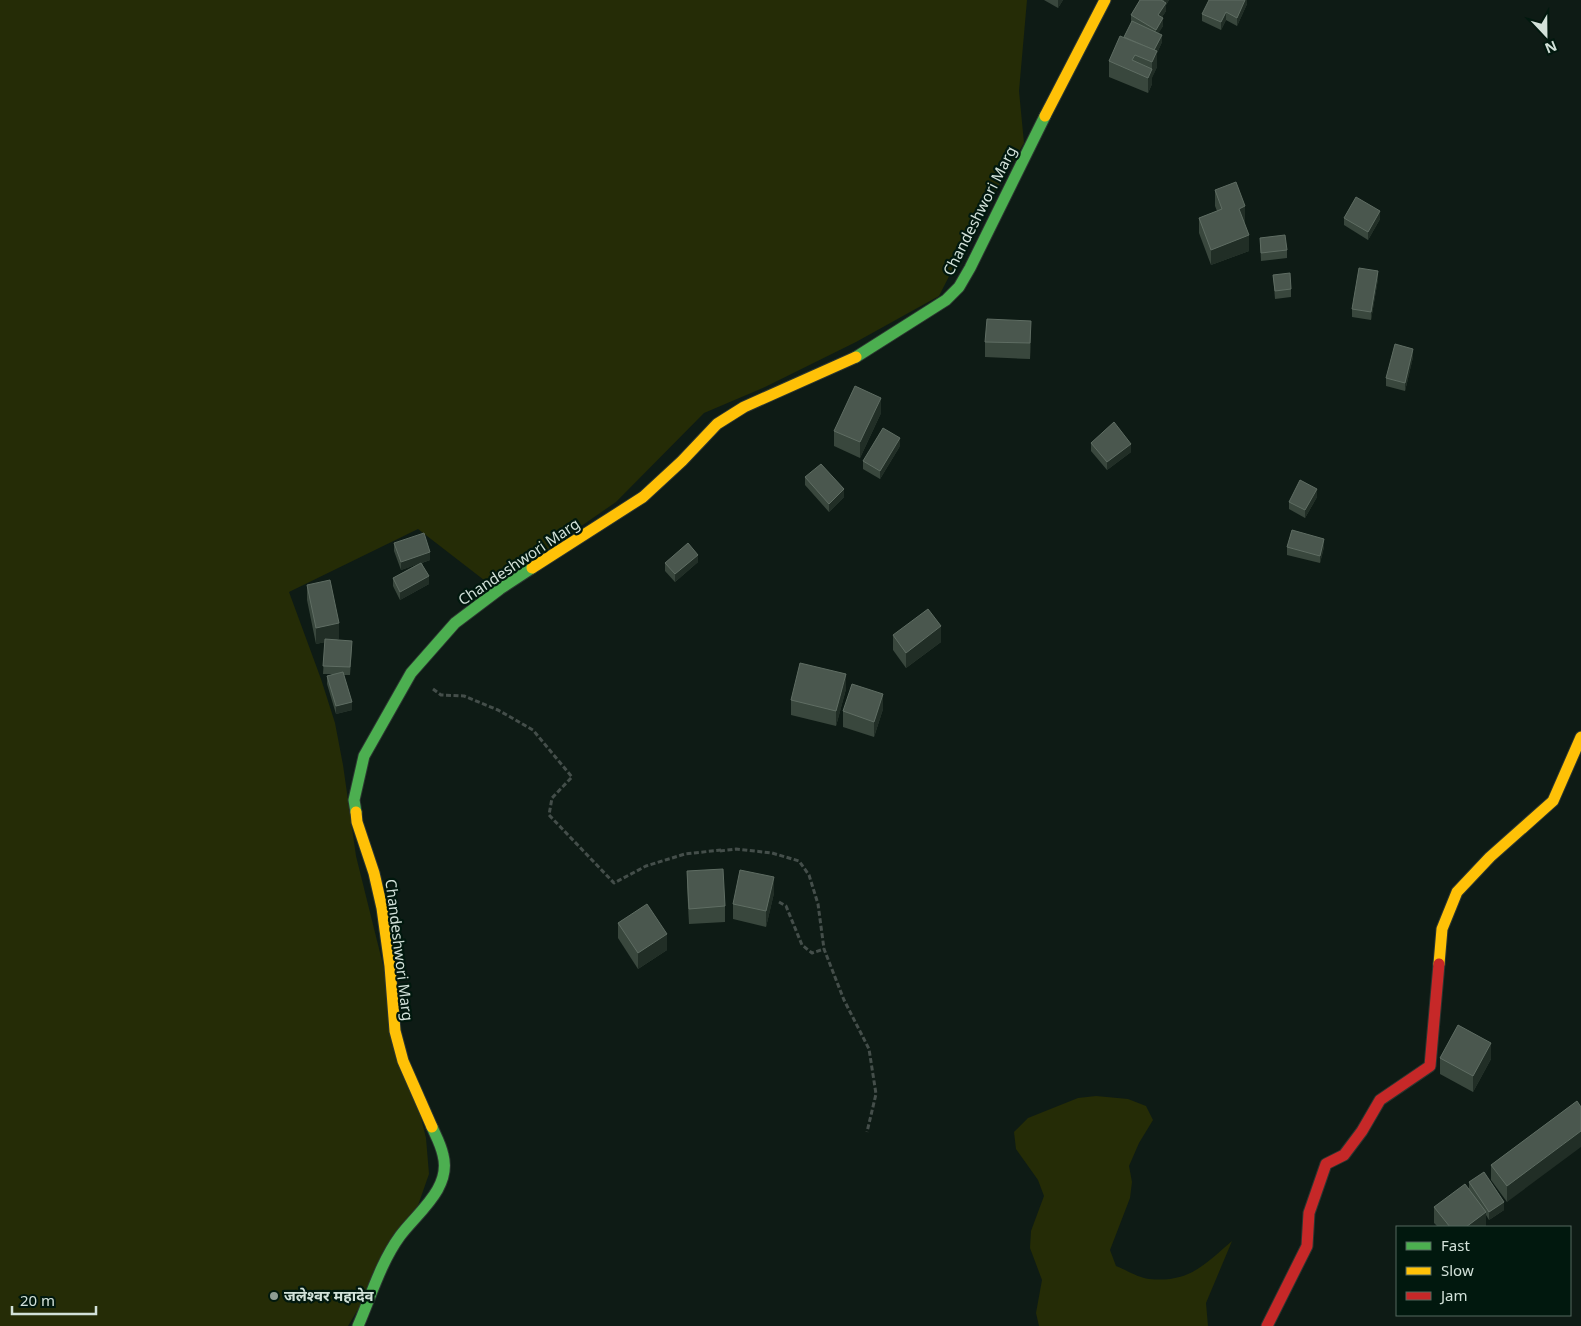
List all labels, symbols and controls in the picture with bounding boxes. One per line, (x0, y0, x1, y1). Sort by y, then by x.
north arrow (1521, 10, 1571, 60)
text: N (1542, 37, 1560, 58)
street label: Chandeshwori Marg (938, 142, 1020, 279)
street label: Chandeshwori Marg (454, 513, 583, 609)
street label: Chandeshwori Marg (381, 878, 419, 1022)
legend (1396, 1226, 1571, 1316)
text: Fast (1441, 1235, 1470, 1255)
text: Slow (1441, 1260, 1474, 1280)
scale bar (12, 1284, 96, 1316)
place label: जलेश्वर महादेव (284, 1285, 375, 1305)
text: Jam (1439, 1285, 1468, 1305)
text: 20 m (20, 1290, 55, 1310)
marker: जलेश्वर महादेव (268, 1290, 280, 1302)

